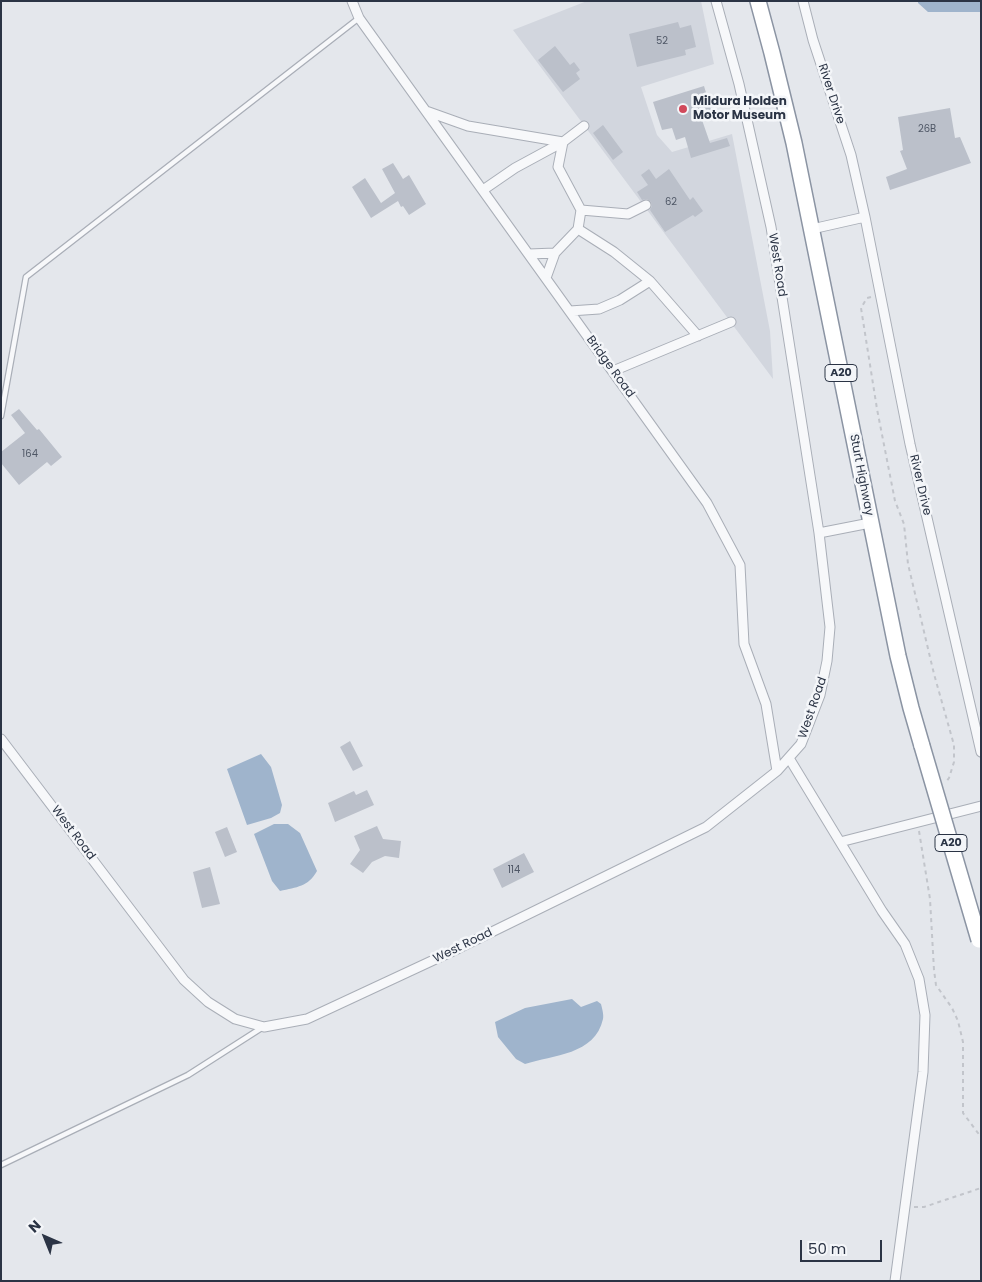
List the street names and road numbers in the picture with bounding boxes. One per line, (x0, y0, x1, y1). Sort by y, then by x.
street label: River Drive (815, 62, 847, 126)
street label: West Road (765, 232, 789, 298)
street label: Bridge Road (583, 333, 637, 401)
road number: A20 (825, 364, 857, 382)
street label: Sturt Highway (846, 433, 876, 517)
street label: River Drive (906, 453, 934, 517)
street label: West Road (796, 675, 830, 741)
street label: West Road (48, 803, 98, 863)
road number: A20 (935, 834, 967, 851)
street label: West Road (431, 925, 495, 967)

